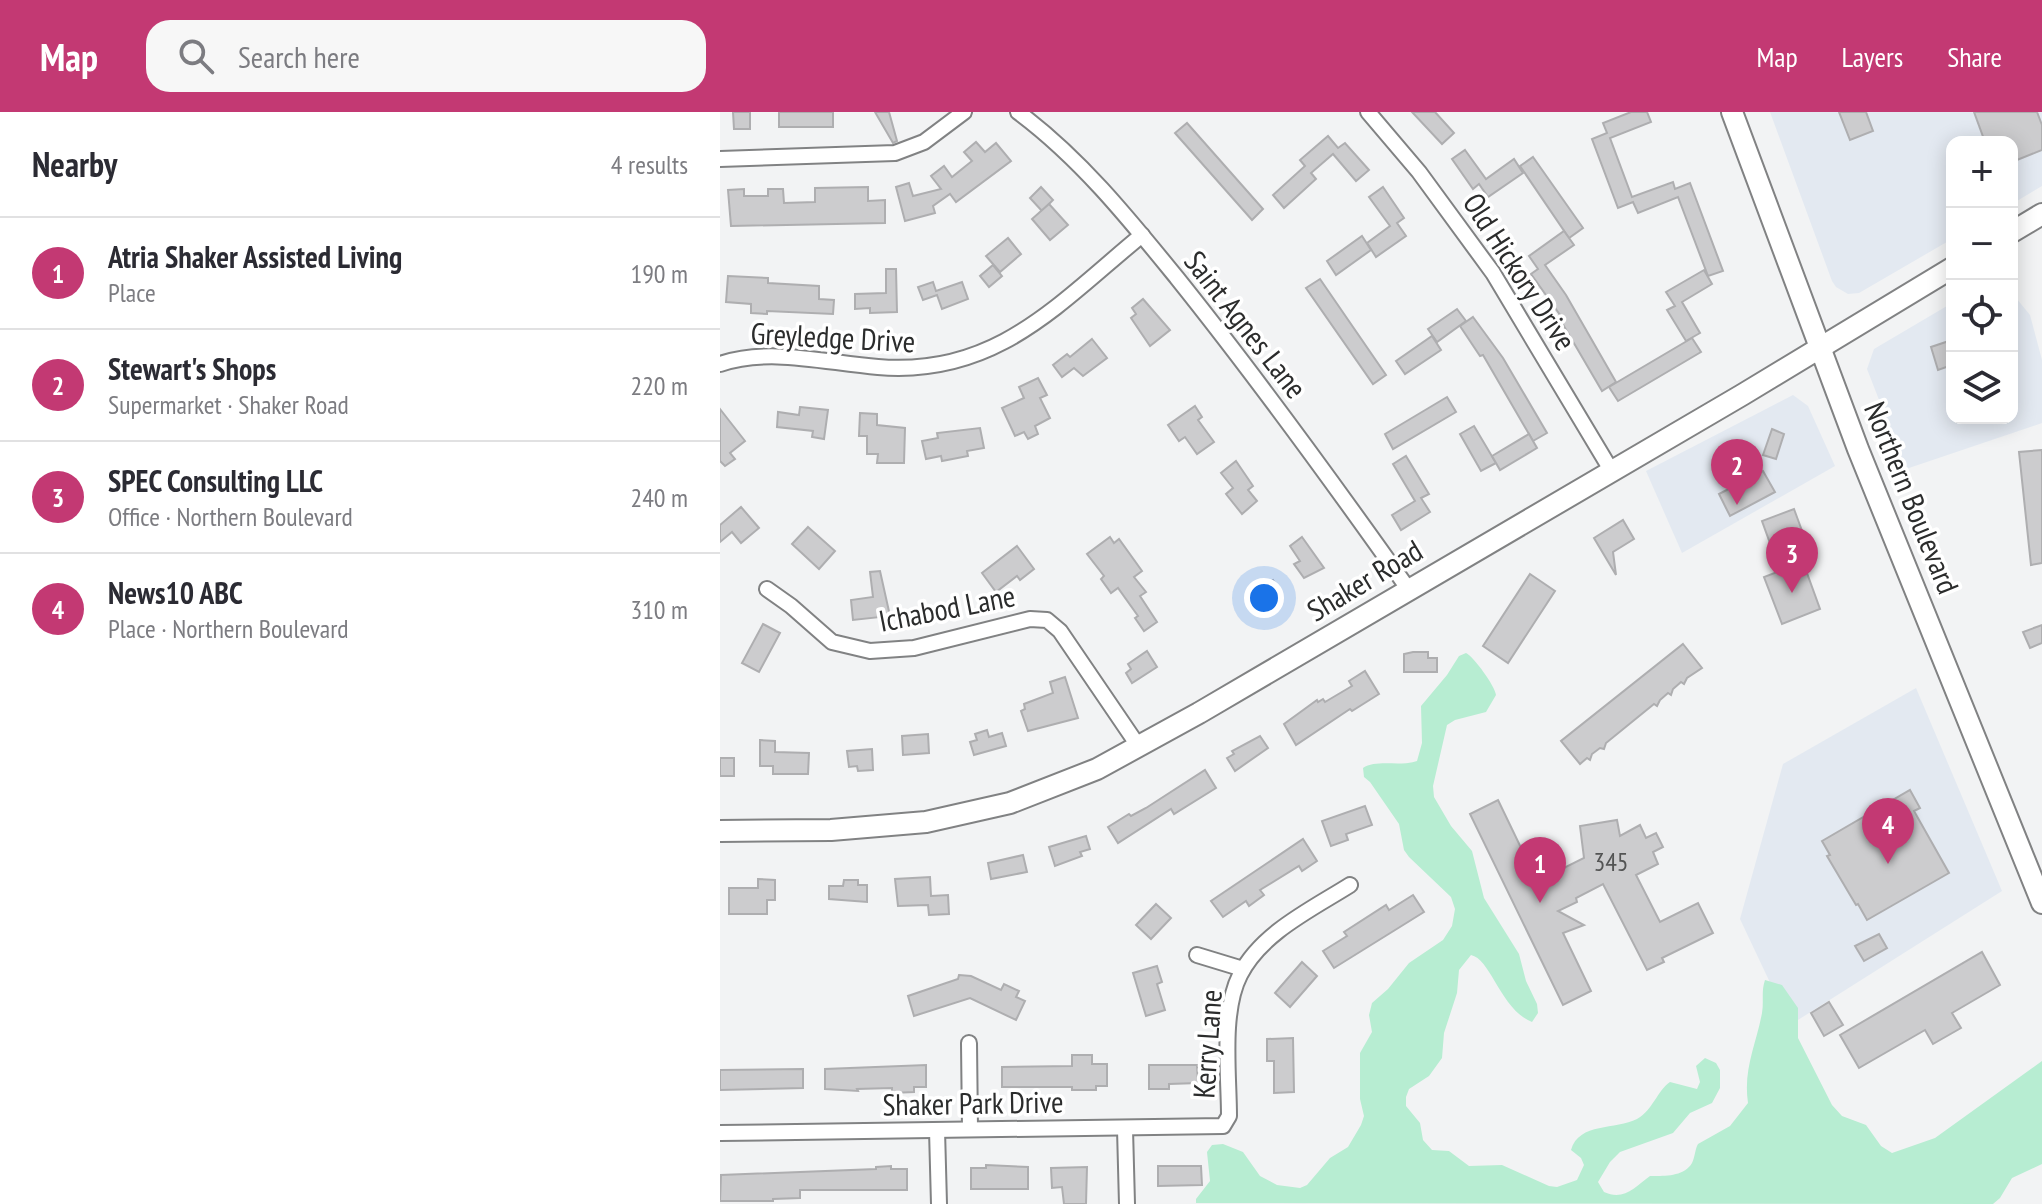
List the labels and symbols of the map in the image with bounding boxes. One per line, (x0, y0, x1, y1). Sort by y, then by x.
street label: Old Hickory Drive (1455, 185, 1586, 357)
street label: Saint Agnes Lane (1176, 242, 1316, 406)
street label: Greyledge Drive (750, 313, 916, 360)
street label: Northern Boulevard (1856, 396, 1969, 599)
pin: 2 (1711, 439, 1763, 505)
pin: 3 (1766, 527, 1818, 593)
street label: Shaker Road (1300, 530, 1429, 629)
street label: Ichabod Lane (875, 575, 1018, 640)
your location (1244, 578, 1284, 618)
pin: 4 (1862, 798, 1914, 864)
pin: 1 (1514, 837, 1566, 903)
house number: 345 (1593, 845, 1629, 878)
street label: Kerry Lane (1183, 988, 1230, 1100)
street label: Shaker Park Drive (882, 1081, 1064, 1124)

